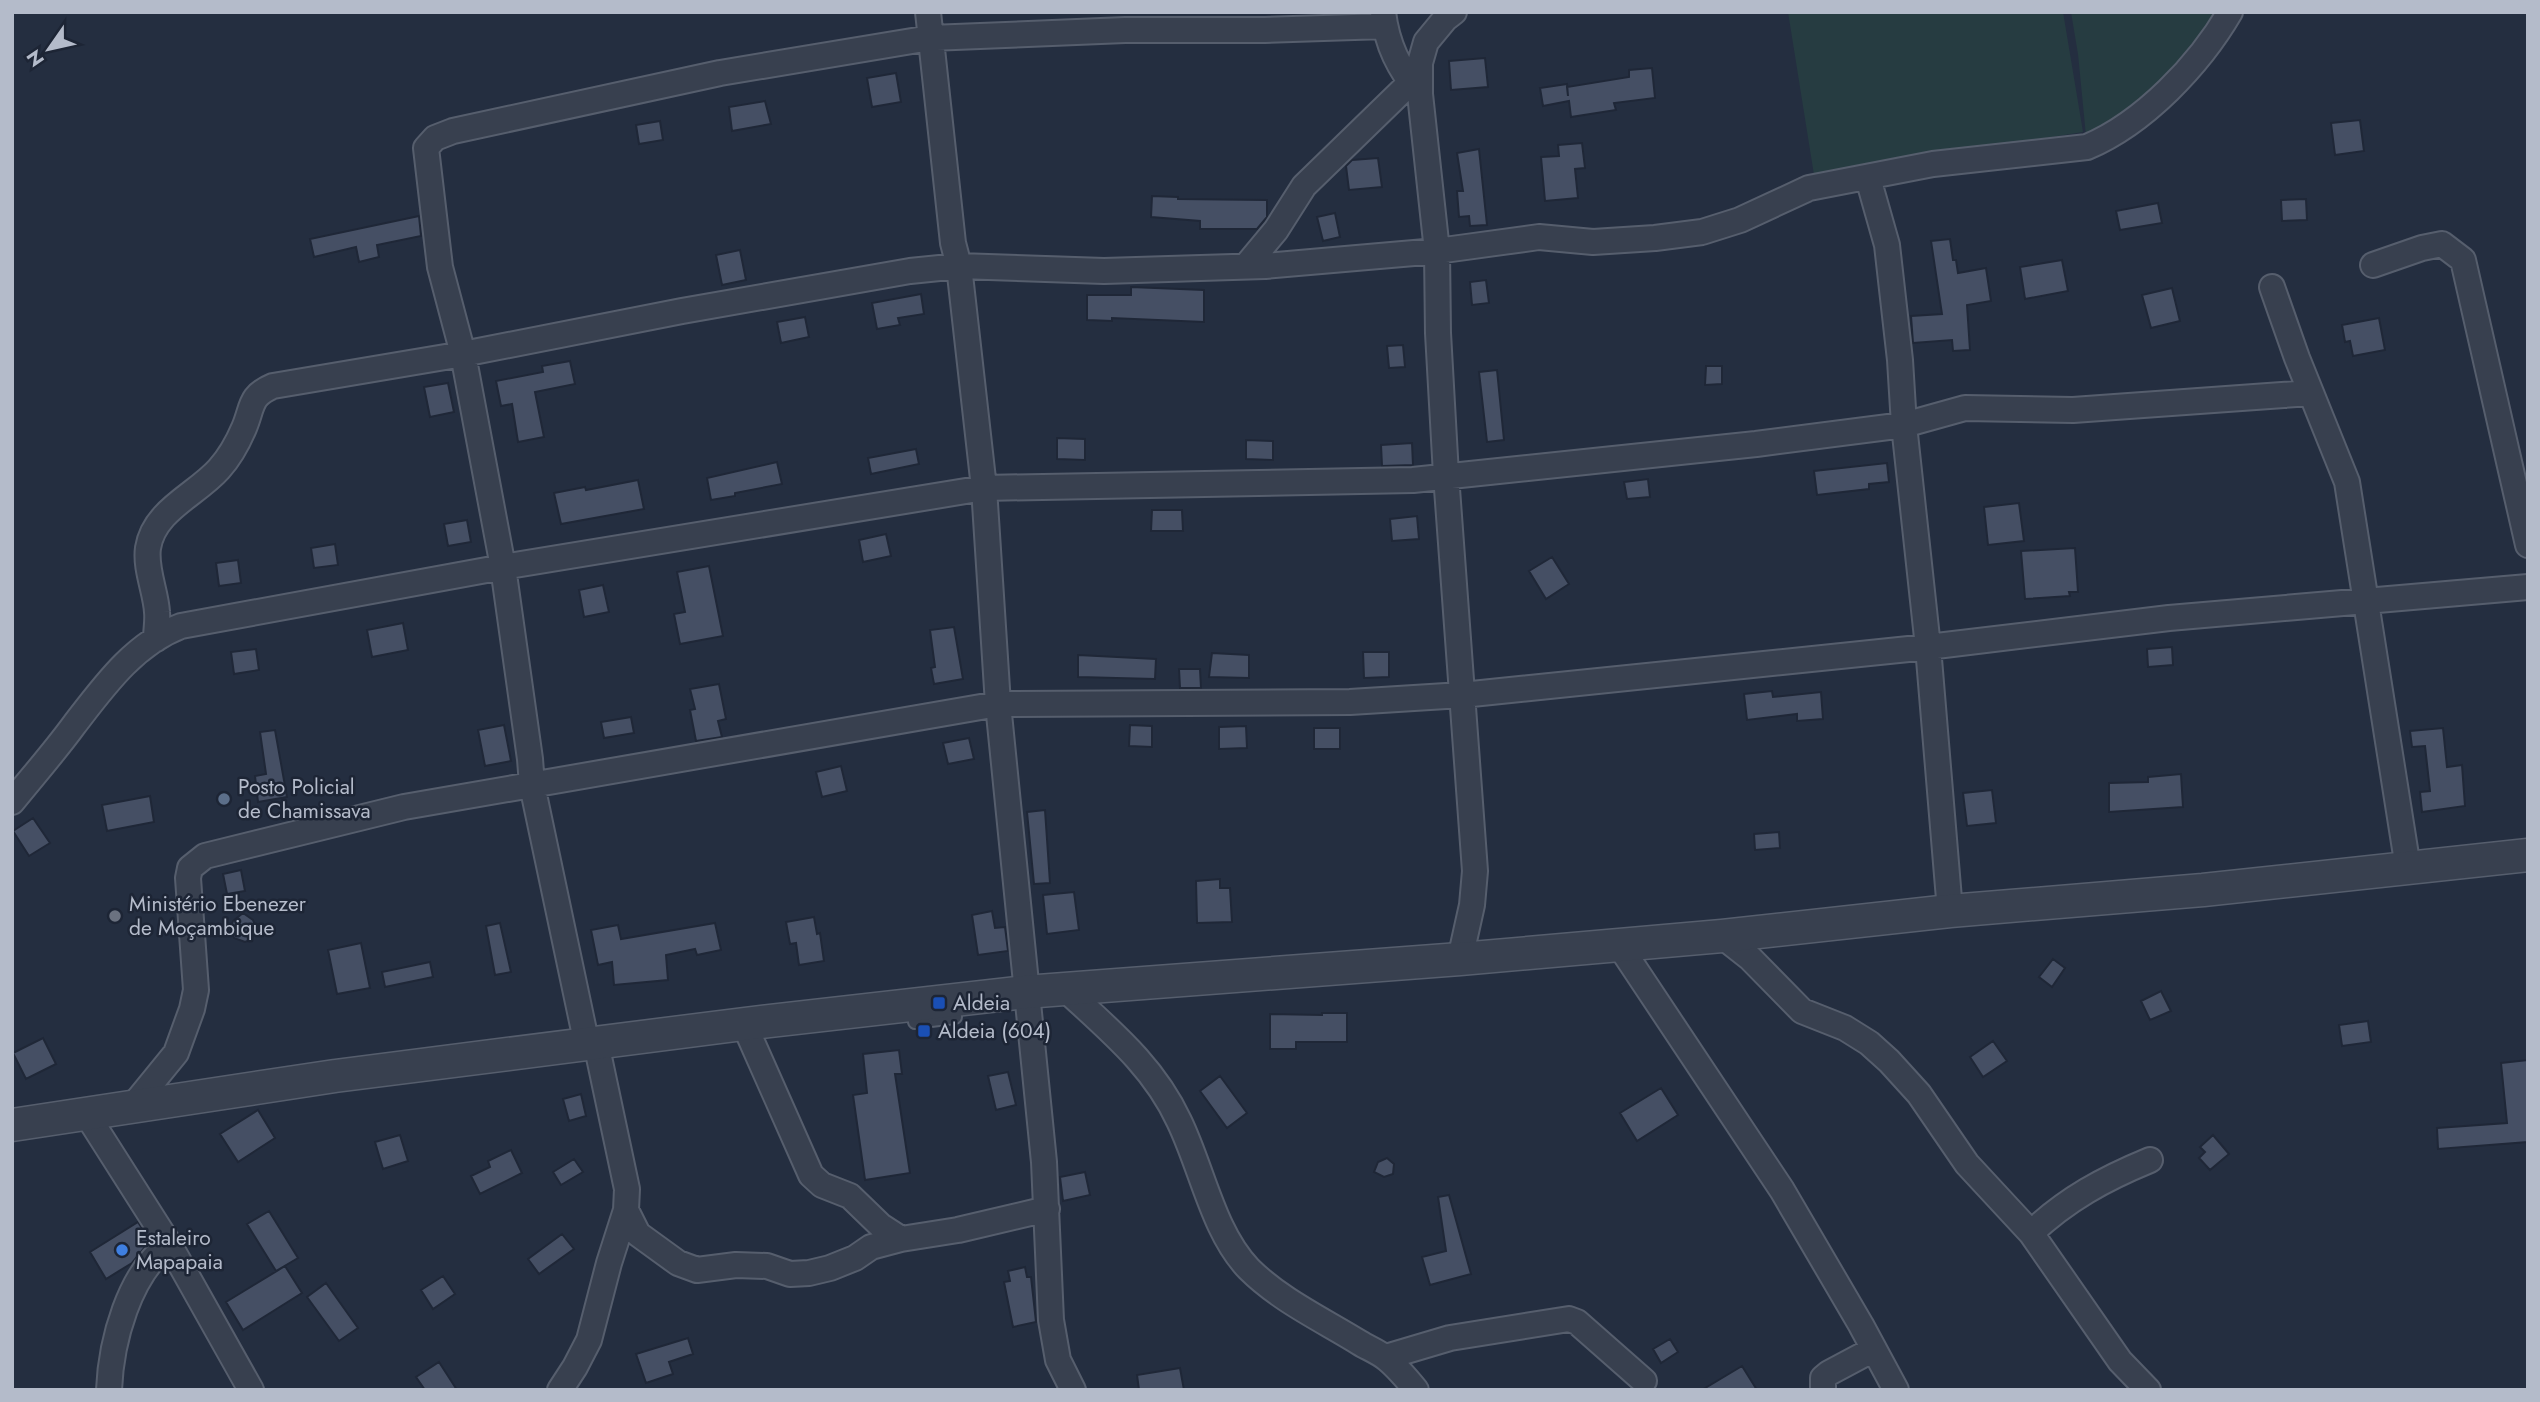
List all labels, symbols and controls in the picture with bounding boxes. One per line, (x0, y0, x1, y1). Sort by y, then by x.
north arrow (14, 14, 84, 84)
text: N (20, 44, 51, 72)
place label: Posto Policial de Chamissava (238, 772, 371, 826)
marker: Posto Policial de Chamissava (216, 791, 232, 807)
place label: Ministério Ebenezer de Moçambique (129, 889, 307, 943)
marker: Ministério Ebenezer de Moçambique (107, 908, 123, 924)
place label: Aldeia (953, 988, 1010, 1018)
marker: Aldeia (931, 995, 947, 1011)
place label: Aldeia (604) (938, 1016, 1051, 1046)
marker: Aldeia (604) (916, 1023, 932, 1039)
place label: Estaleiro Mapapaia (136, 1223, 223, 1277)
marker: Estaleiro Mapapaia (114, 1242, 130, 1258)

